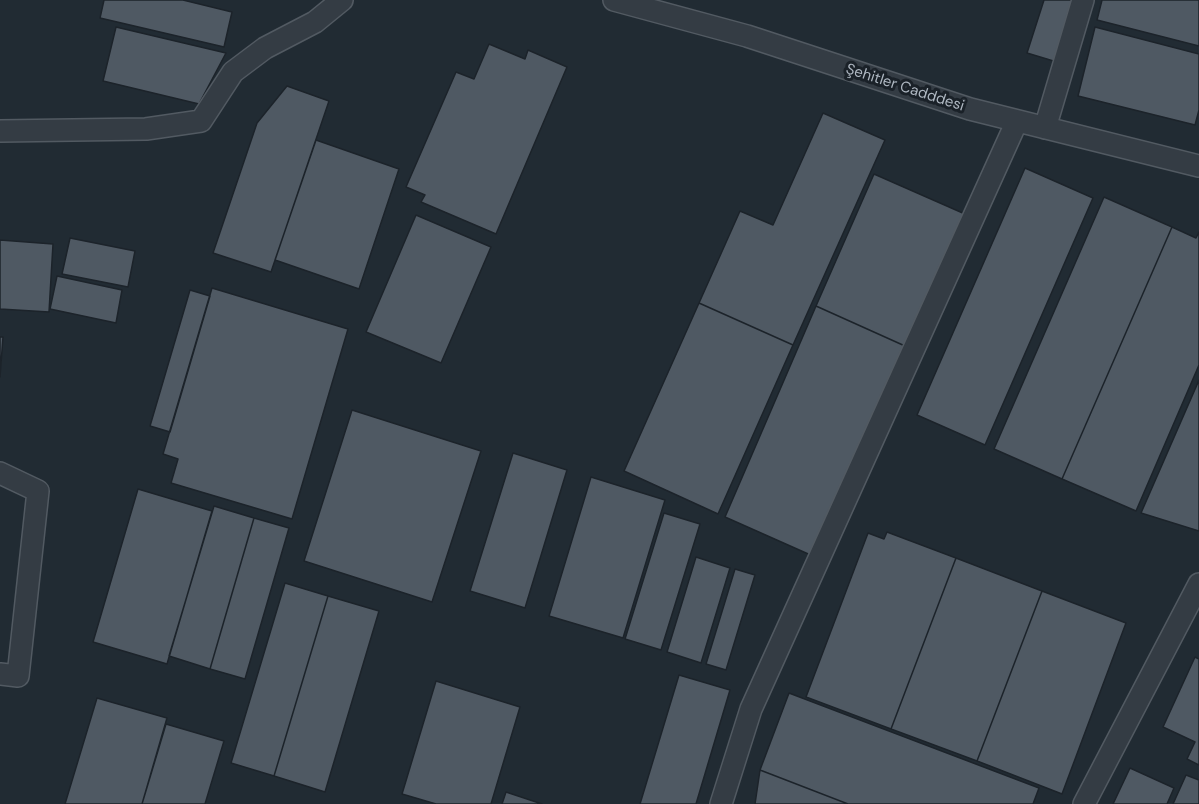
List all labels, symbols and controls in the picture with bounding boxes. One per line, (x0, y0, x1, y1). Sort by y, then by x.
street label: Şehitler Cadddesi (843, 60, 967, 116)

